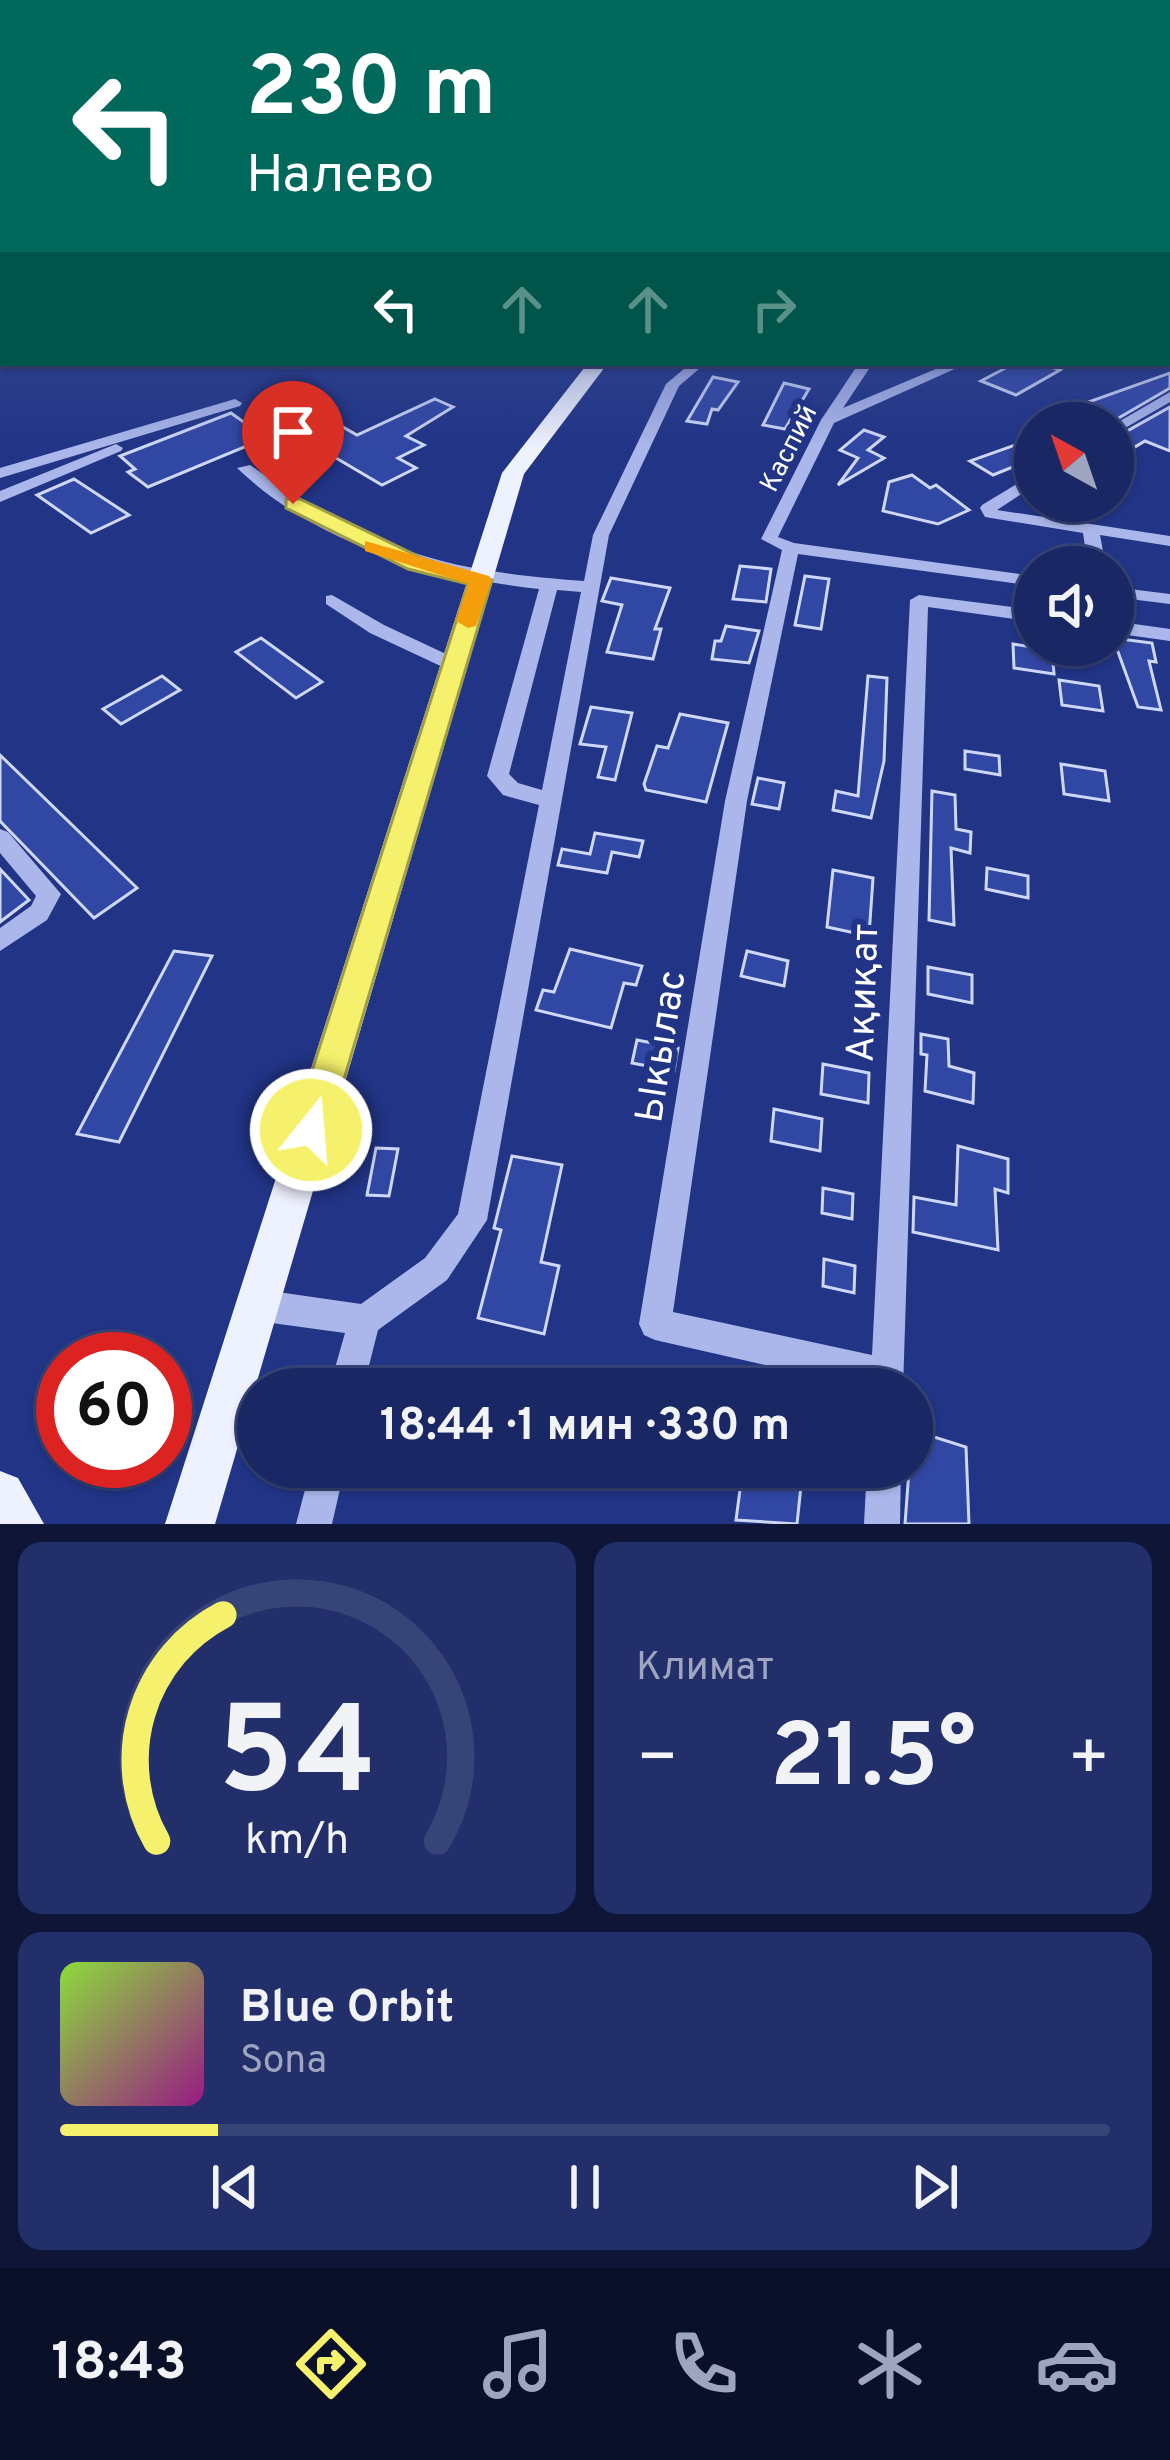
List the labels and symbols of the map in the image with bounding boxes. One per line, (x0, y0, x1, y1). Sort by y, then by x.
pin (242, 381, 344, 504)
street label: Каспий (753, 400, 826, 498)
north arrow (1014, 402, 1134, 522)
street label: Ақиқат (839, 923, 892, 1063)
street label: Ыкылас (627, 967, 700, 1126)
position arrow (248, 1067, 374, 1193)
speed limit sign: 60 (36, 1332, 192, 1488)

